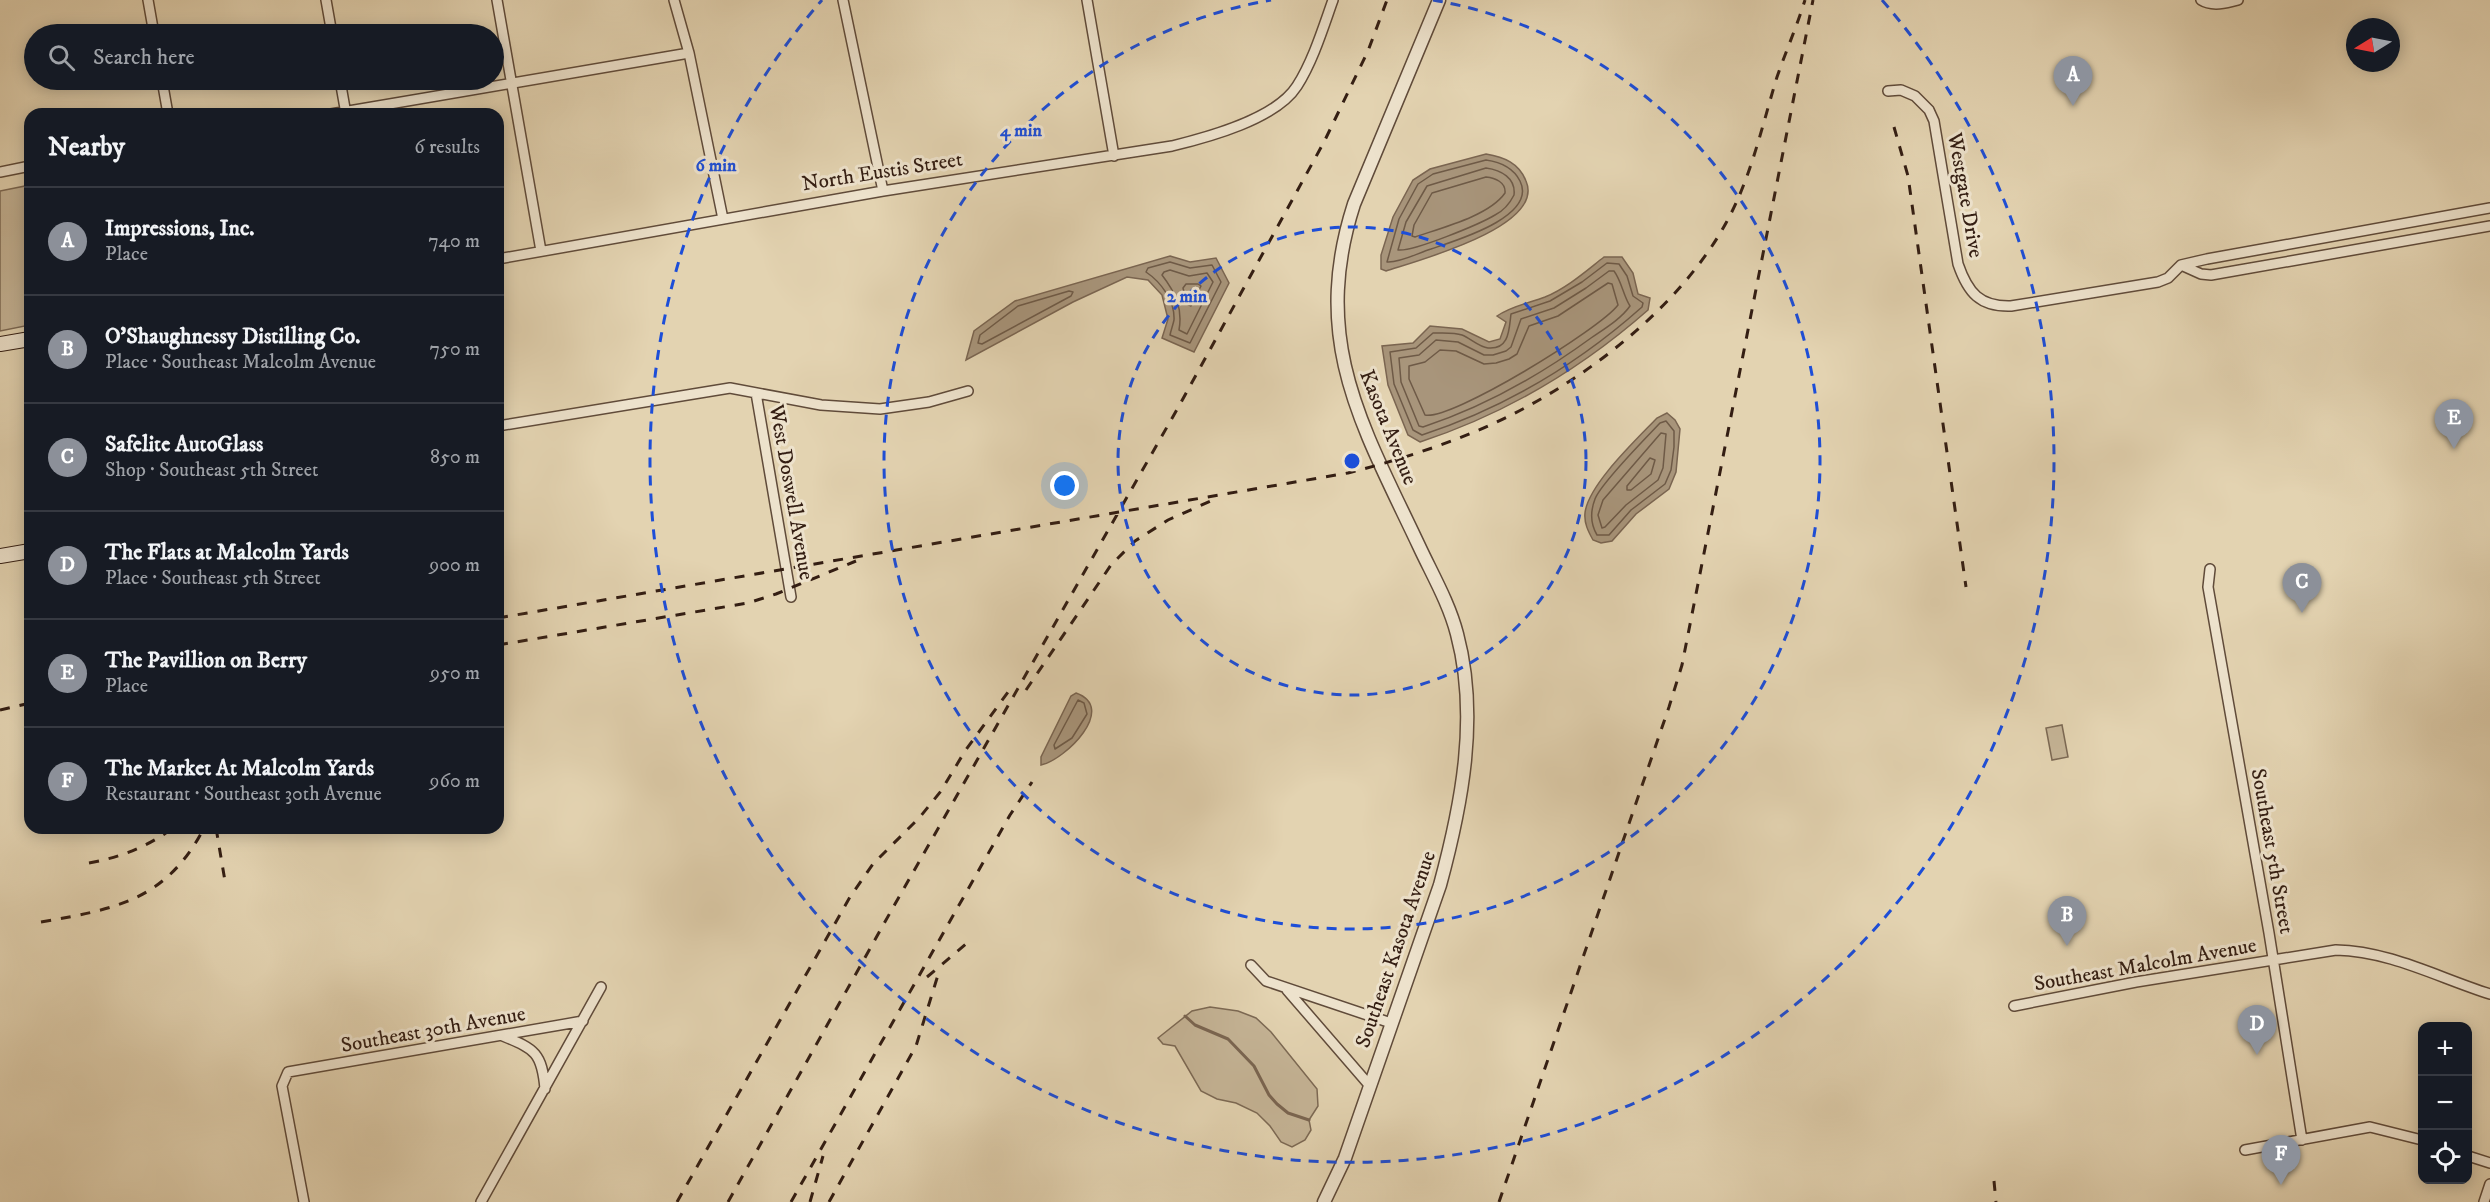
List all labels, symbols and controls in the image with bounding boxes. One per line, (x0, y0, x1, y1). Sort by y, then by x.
north arrow (2346, 18, 2400, 72)
search box (24, 24, 504, 90)
icon: search (45, 41, 78, 74)
text: Search here (93, 44, 195, 71)
pin: A (2054, 57, 2092, 106)
text: 4 min (999, 120, 1042, 142)
street label: Westgate Drive (1941, 130, 1989, 260)
text: Nearby (48, 131, 125, 164)
text: 6 results (414, 135, 480, 160)
street label: North Eustis Street (800, 146, 965, 198)
text: 6 min (696, 155, 737, 177)
text: Impressions, Inc. (105, 215, 255, 242)
text: A (61, 229, 74, 254)
text: 740 m (428, 229, 480, 254)
text: Place (105, 242, 148, 267)
text: 2 min (1167, 286, 1208, 308)
text: O'Shaughnessy Distilling Co. (105, 323, 360, 350)
text: B (61, 337, 74, 362)
text: 750 m (430, 337, 480, 362)
text: Place · Southeast Malcolm Avenue (105, 350, 376, 375)
street label: Kasota Avenue (1353, 366, 1423, 489)
pin: E (2434, 400, 2474, 449)
street label: West Doswell Avenue (763, 401, 819, 582)
text: Safelite AutoGlass (105, 431, 263, 458)
text: C (61, 445, 74, 470)
text: 850 m (430, 445, 480, 470)
centre of rings (1342, 451, 1362, 471)
text: Shop · Southeast 5th Street (105, 458, 318, 483)
your location (1050, 471, 1079, 500)
text: The Flats at Malcolm Yards (105, 539, 349, 566)
text: D (60, 553, 75, 578)
text: 900 m (429, 553, 480, 578)
pin: C (2282, 564, 2322, 613)
text: Place · Southeast 5th Street (105, 566, 321, 591)
text: The Pavillion on Berry (105, 647, 307, 674)
text: E (60, 661, 75, 686)
text: 950 m (430, 661, 480, 686)
text: Place (105, 674, 148, 699)
text: The Market At Malcolm Yards (105, 755, 374, 782)
street label: Southeast 5th Street (2245, 767, 2299, 936)
text: F (61, 769, 74, 794)
text: 960 m (430, 769, 480, 794)
text: Restaurant · Southeast 30th Avenue (105, 782, 382, 807)
street label: Southeast Kasota Avenue (1350, 847, 1442, 1051)
pin: B (2048, 896, 2086, 946)
street label: Southeast Malcolm Avenue (2032, 933, 2259, 997)
street label: Southeast 30th Avenue (339, 1001, 528, 1059)
pin: D (2238, 1006, 2276, 1055)
map controls (2418, 1022, 2472, 1184)
button: + (2418, 1022, 2472, 1076)
button: − (2418, 1076, 2472, 1130)
button: locate (2418, 1130, 2472, 1184)
pin: F (2262, 1136, 2300, 1185)

